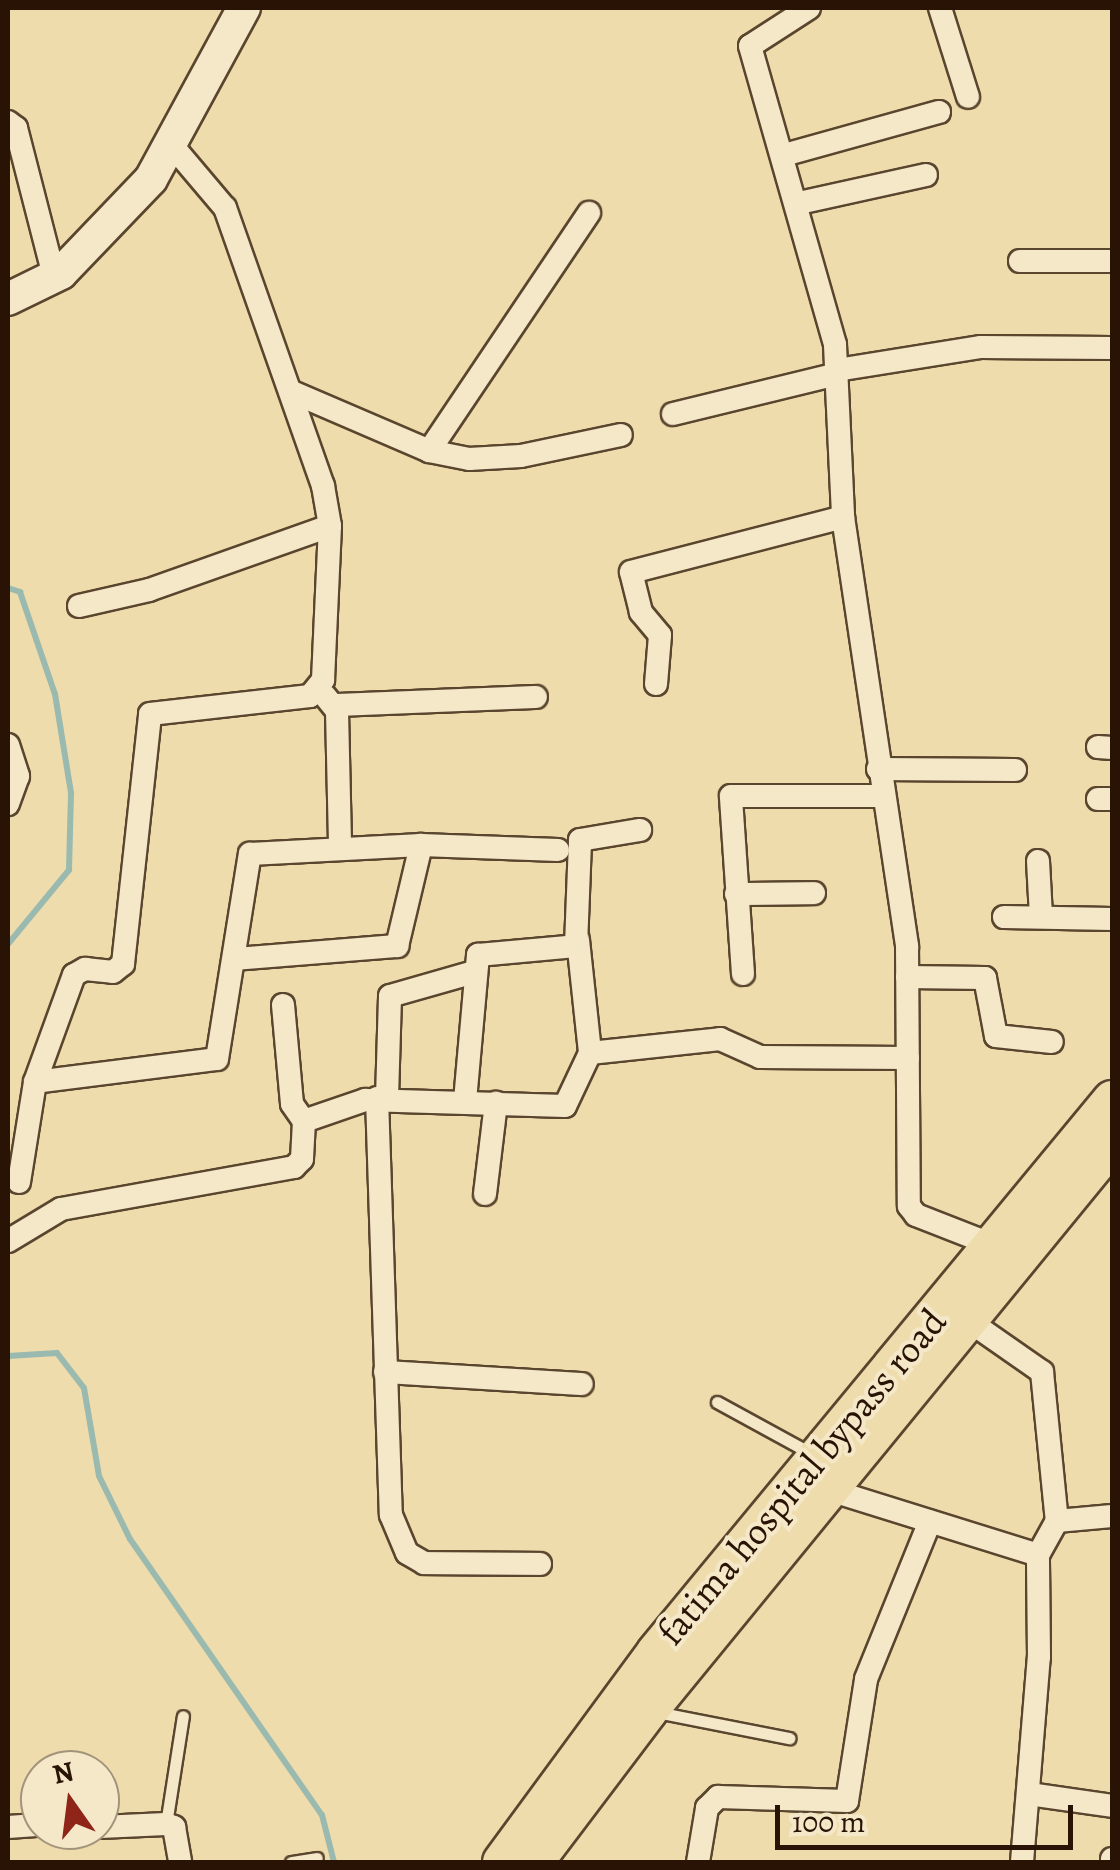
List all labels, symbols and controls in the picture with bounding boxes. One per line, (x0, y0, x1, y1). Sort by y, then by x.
street label: fatima hospital bypass road (648, 1300, 956, 1654)
north arrow (20, 1750, 120, 1850)
text: N (49, 1752, 78, 1794)
scale bar (780, 1785, 1078, 1847)
text: 100 m (792, 1802, 865, 1842)

